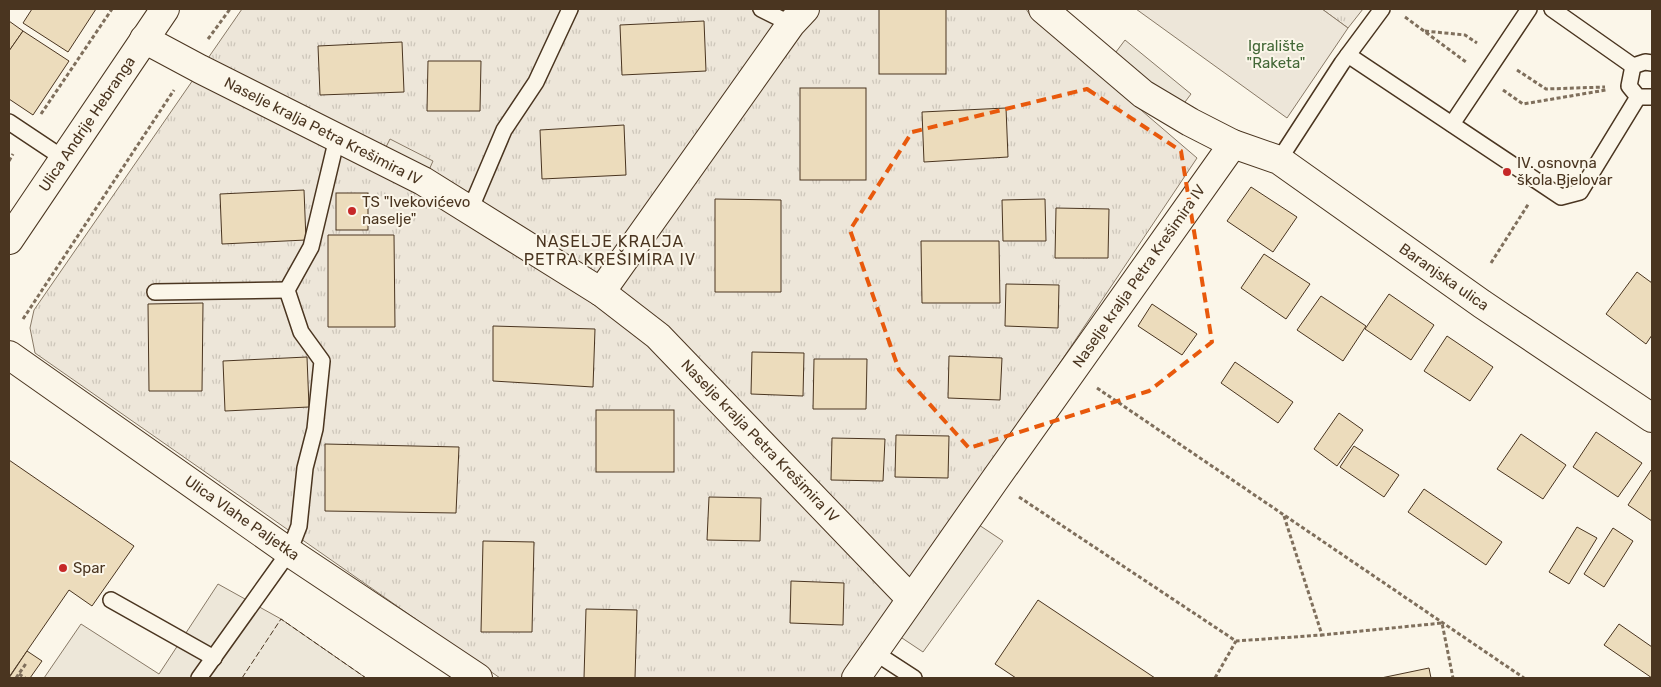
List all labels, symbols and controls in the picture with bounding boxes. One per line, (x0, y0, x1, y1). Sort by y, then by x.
park label: Igralište "Raketa" (1247, 37, 1305, 72)
street label: Ulica Andrije Hebranga (35, 53, 139, 195)
street label: Naselje kralja Petra Krešimira IV (221, 73, 425, 189)
place label: IV. osnovna škola Bjelovar (1517, 154, 1613, 189)
marker: IV. osnovna škola Bjelovar (1501, 166, 1513, 178)
street label: Naselje kralja Petra Krešimira IV (1069, 181, 1209, 371)
place label: TS "Ivekovićevo naselje" (362, 193, 470, 228)
marker: TS "Ivekovićevo naselje" (346, 205, 358, 217)
district label: NASELJE KRALJA PETRA KREŠIMIRA IV (524, 232, 696, 269)
street label: Baranjska ulica (1396, 239, 1492, 315)
street label: Naselje kralja Petra Krešimira IV (677, 356, 843, 526)
street label: Ulica Vlahe Paljetka (181, 472, 303, 564)
place label: Spar (73, 559, 106, 577)
marker: Spar (57, 562, 69, 574)

